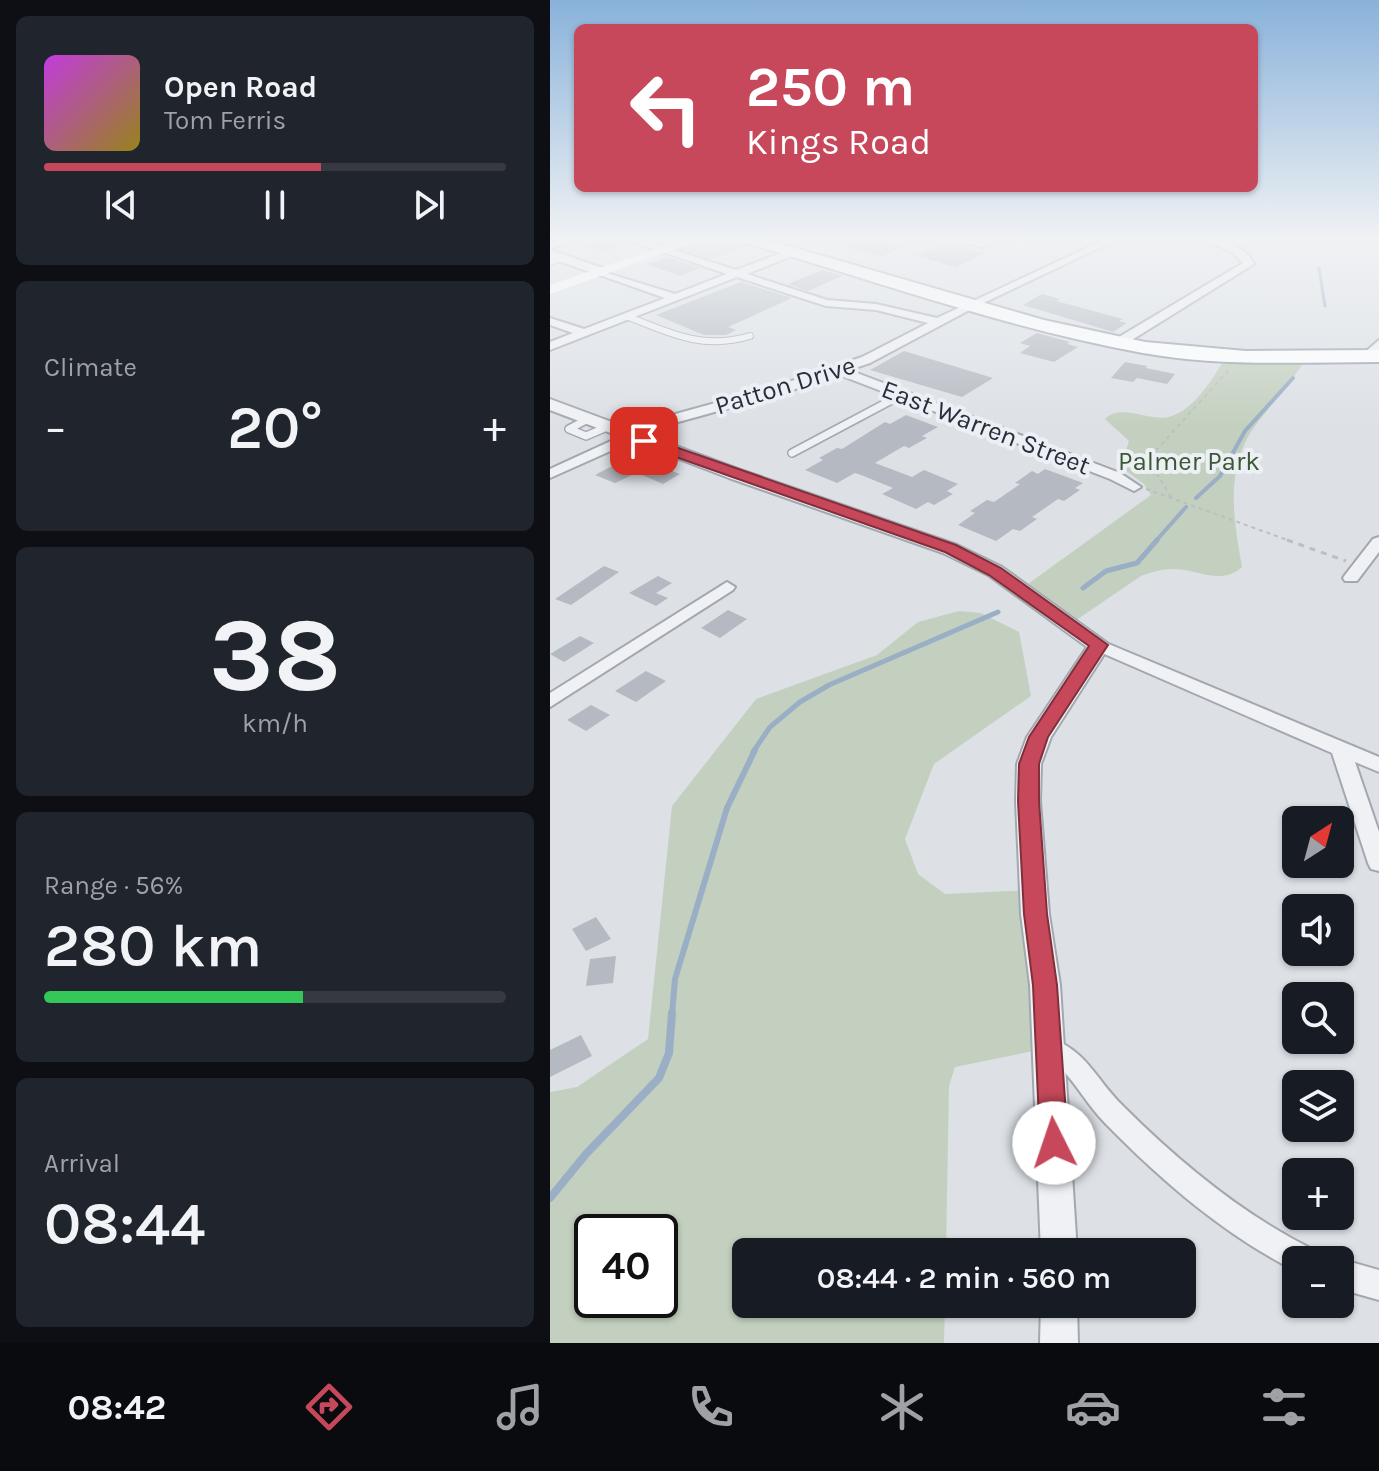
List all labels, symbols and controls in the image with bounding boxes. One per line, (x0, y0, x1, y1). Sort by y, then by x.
text: 250 m (746, 54, 915, 119)
icon: left (614, 56, 718, 160)
text: Open Road (164, 69, 317, 105)
text: Tom Ferris (164, 105, 286, 136)
text: Kings Road (746, 121, 931, 163)
icon: previous (99, 183, 143, 227)
icon: pause (253, 183, 297, 227)
icon: next (407, 183, 451, 227)
street label: Patton Drive (711, 349, 859, 422)
text: Climate (44, 352, 137, 383)
street label: East Warren Street (877, 373, 1095, 482)
text: 20° (227, 393, 323, 463)
text: − (44, 402, 67, 453)
text: + (483, 402, 506, 453)
pin (610, 407, 678, 475)
icon: arrive (622, 419, 666, 463)
park label: Palmer Park (1118, 446, 1260, 477)
text: 38 (209, 595, 341, 716)
text: km/h (242, 708, 308, 739)
north arrow (1282, 806, 1354, 878)
map controls (1282, 806, 1354, 1318)
text: Range · 56% (44, 870, 183, 901)
button: sound (1282, 894, 1354, 966)
text: 280 km (44, 911, 262, 981)
button: search (1282, 982, 1354, 1054)
button: layers (1282, 1070, 1354, 1142)
position arrow (1012, 1101, 1096, 1185)
text: Arrival (44, 1148, 120, 1179)
button: + (1282, 1158, 1354, 1230)
text: 08:44 (44, 1189, 205, 1259)
speed limit sign: 40 (574, 1214, 678, 1318)
button: − (1282, 1246, 1354, 1318)
text: 08:44 · 2 min · 560 m (817, 1260, 1111, 1296)
icon: directions (301, 1379, 357, 1435)
icon: music (492, 1379, 548, 1435)
icon: phone (683, 1379, 739, 1435)
icon: climate (874, 1379, 930, 1435)
icon: car (1065, 1379, 1121, 1435)
icon: filters (1256, 1379, 1312, 1435)
text: 08:42 (67, 1386, 166, 1428)

